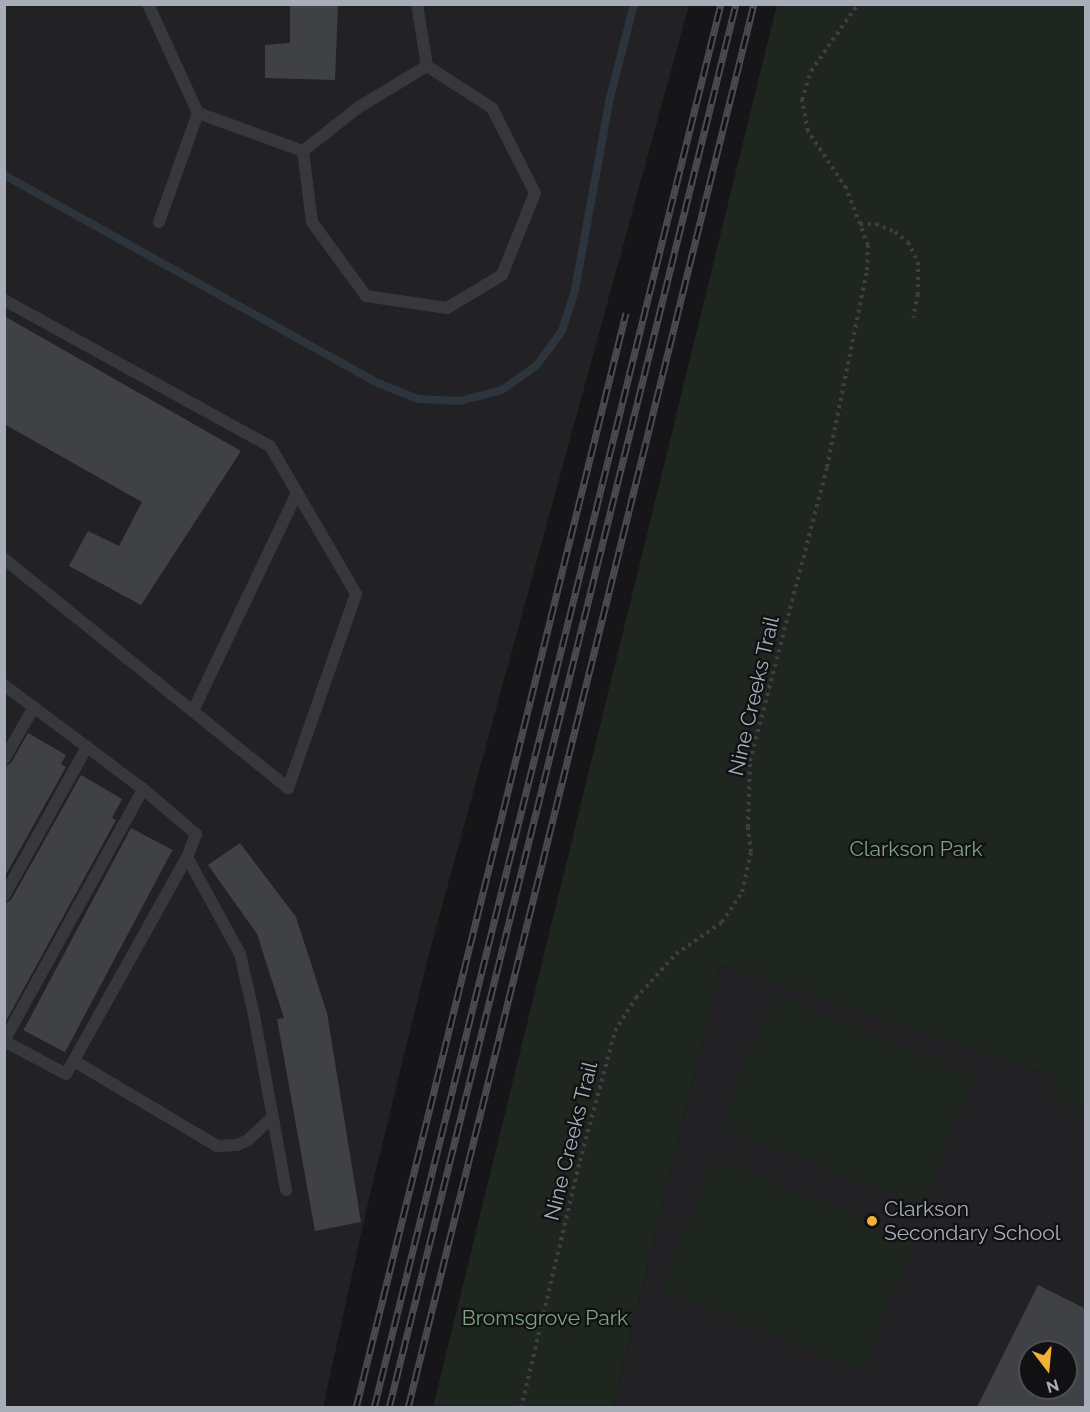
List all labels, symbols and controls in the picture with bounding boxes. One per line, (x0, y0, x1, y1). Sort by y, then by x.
street label: Nine Creeks Trail (723, 614, 785, 778)
park label: Clarkson Park (849, 836, 983, 862)
street label: Nine Creeks Trail (539, 1059, 603, 1223)
place label: Clarkson Secondary School (884, 1196, 1061, 1246)
marker: Clarkson Secondary School (865, 1214, 879, 1228)
park label: Bromsgrove Park (462, 1305, 628, 1331)
north arrow (1018, 1340, 1078, 1400)
text: N (1044, 1375, 1061, 1397)

